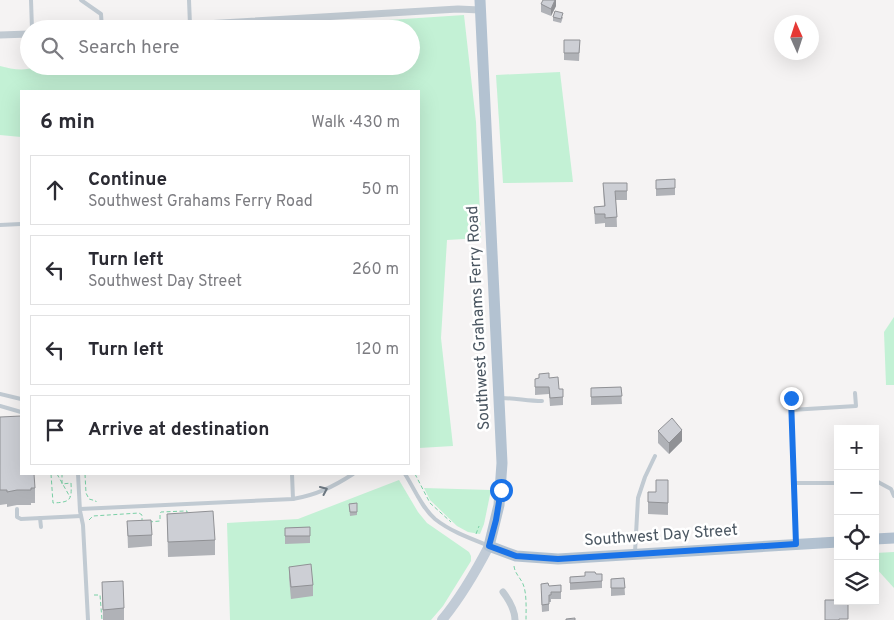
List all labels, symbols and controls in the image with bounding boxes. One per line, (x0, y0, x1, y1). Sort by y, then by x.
north arrow (774, 15, 819, 60)
search box (20, 20, 420, 75)
icon: search (38, 34, 66, 62)
text: Search here (78, 36, 180, 60)
text: 6 min (40, 109, 95, 136)
text: Walk · 430 m (311, 113, 400, 133)
text: Continue (88, 168, 167, 192)
icon: ahead (41, 176, 69, 204)
text: 50 m (362, 180, 399, 200)
text: Southwest Grahams Ferry Road (88, 192, 313, 212)
street label: Southwest Grahams Ferry Road (463, 205, 495, 431)
text: Turn left (88, 248, 164, 272)
icon: left (41, 256, 69, 284)
text: 260 m (352, 260, 399, 280)
text: Southwest Day Street (88, 272, 242, 292)
icon: left (41, 336, 69, 364)
text: Turn left (88, 338, 164, 362)
text: 120 m (356, 340, 399, 360)
route end (780, 387, 803, 410)
icon: arrive (41, 416, 69, 444)
text: Arrive at destination (88, 418, 269, 442)
map controls (834, 425, 879, 605)
button: + (834, 425, 879, 470)
button: − (834, 470, 879, 515)
route start (490, 479, 513, 502)
one-way arrow (319, 485, 328, 496)
button: locate (834, 515, 879, 560)
street label: Southwest Day Street (584, 521, 738, 551)
button: layers (834, 560, 879, 605)

